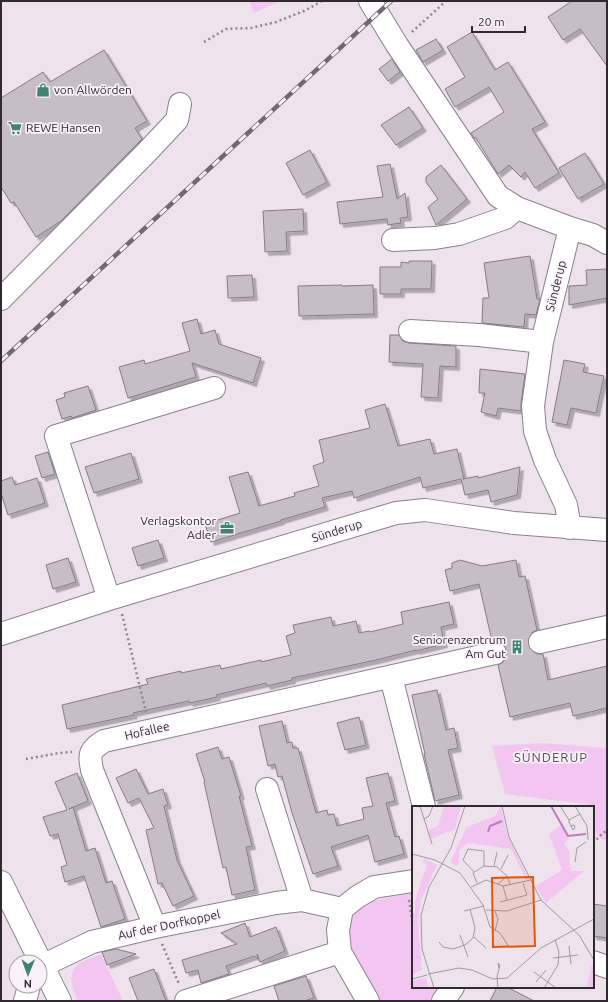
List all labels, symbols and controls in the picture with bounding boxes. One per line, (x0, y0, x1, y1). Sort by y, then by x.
scale bar (472, 8, 525, 34)
text: 20 m (478, 15, 505, 28)
shop icon: von Allwörden (35, 82, 51, 98)
place label: von Allwörden (54, 83, 132, 96)
supermarket icon: REWE Hansen (7, 120, 23, 136)
place label: REWE Hansen (26, 121, 101, 134)
street label: Sünderup (543, 259, 568, 313)
place label: Verlagskontor Adler (140, 514, 216, 541)
street label: Sünderup (310, 517, 364, 544)
office icon: Verlagskontor Adler (219, 520, 235, 536)
place label: Seniorenzentrum Am Gut (413, 633, 506, 660)
building icon: Seniorenzentrum Am Gut (509, 639, 525, 655)
street label: Hofallee (123, 719, 171, 742)
district label: SÜNDERUP (514, 749, 588, 764)
inset map (412, 806, 594, 988)
street label: Auf der Dorfkoppel (117, 907, 221, 942)
north arrow (8, 954, 48, 994)
text: N (24, 978, 32, 990)

